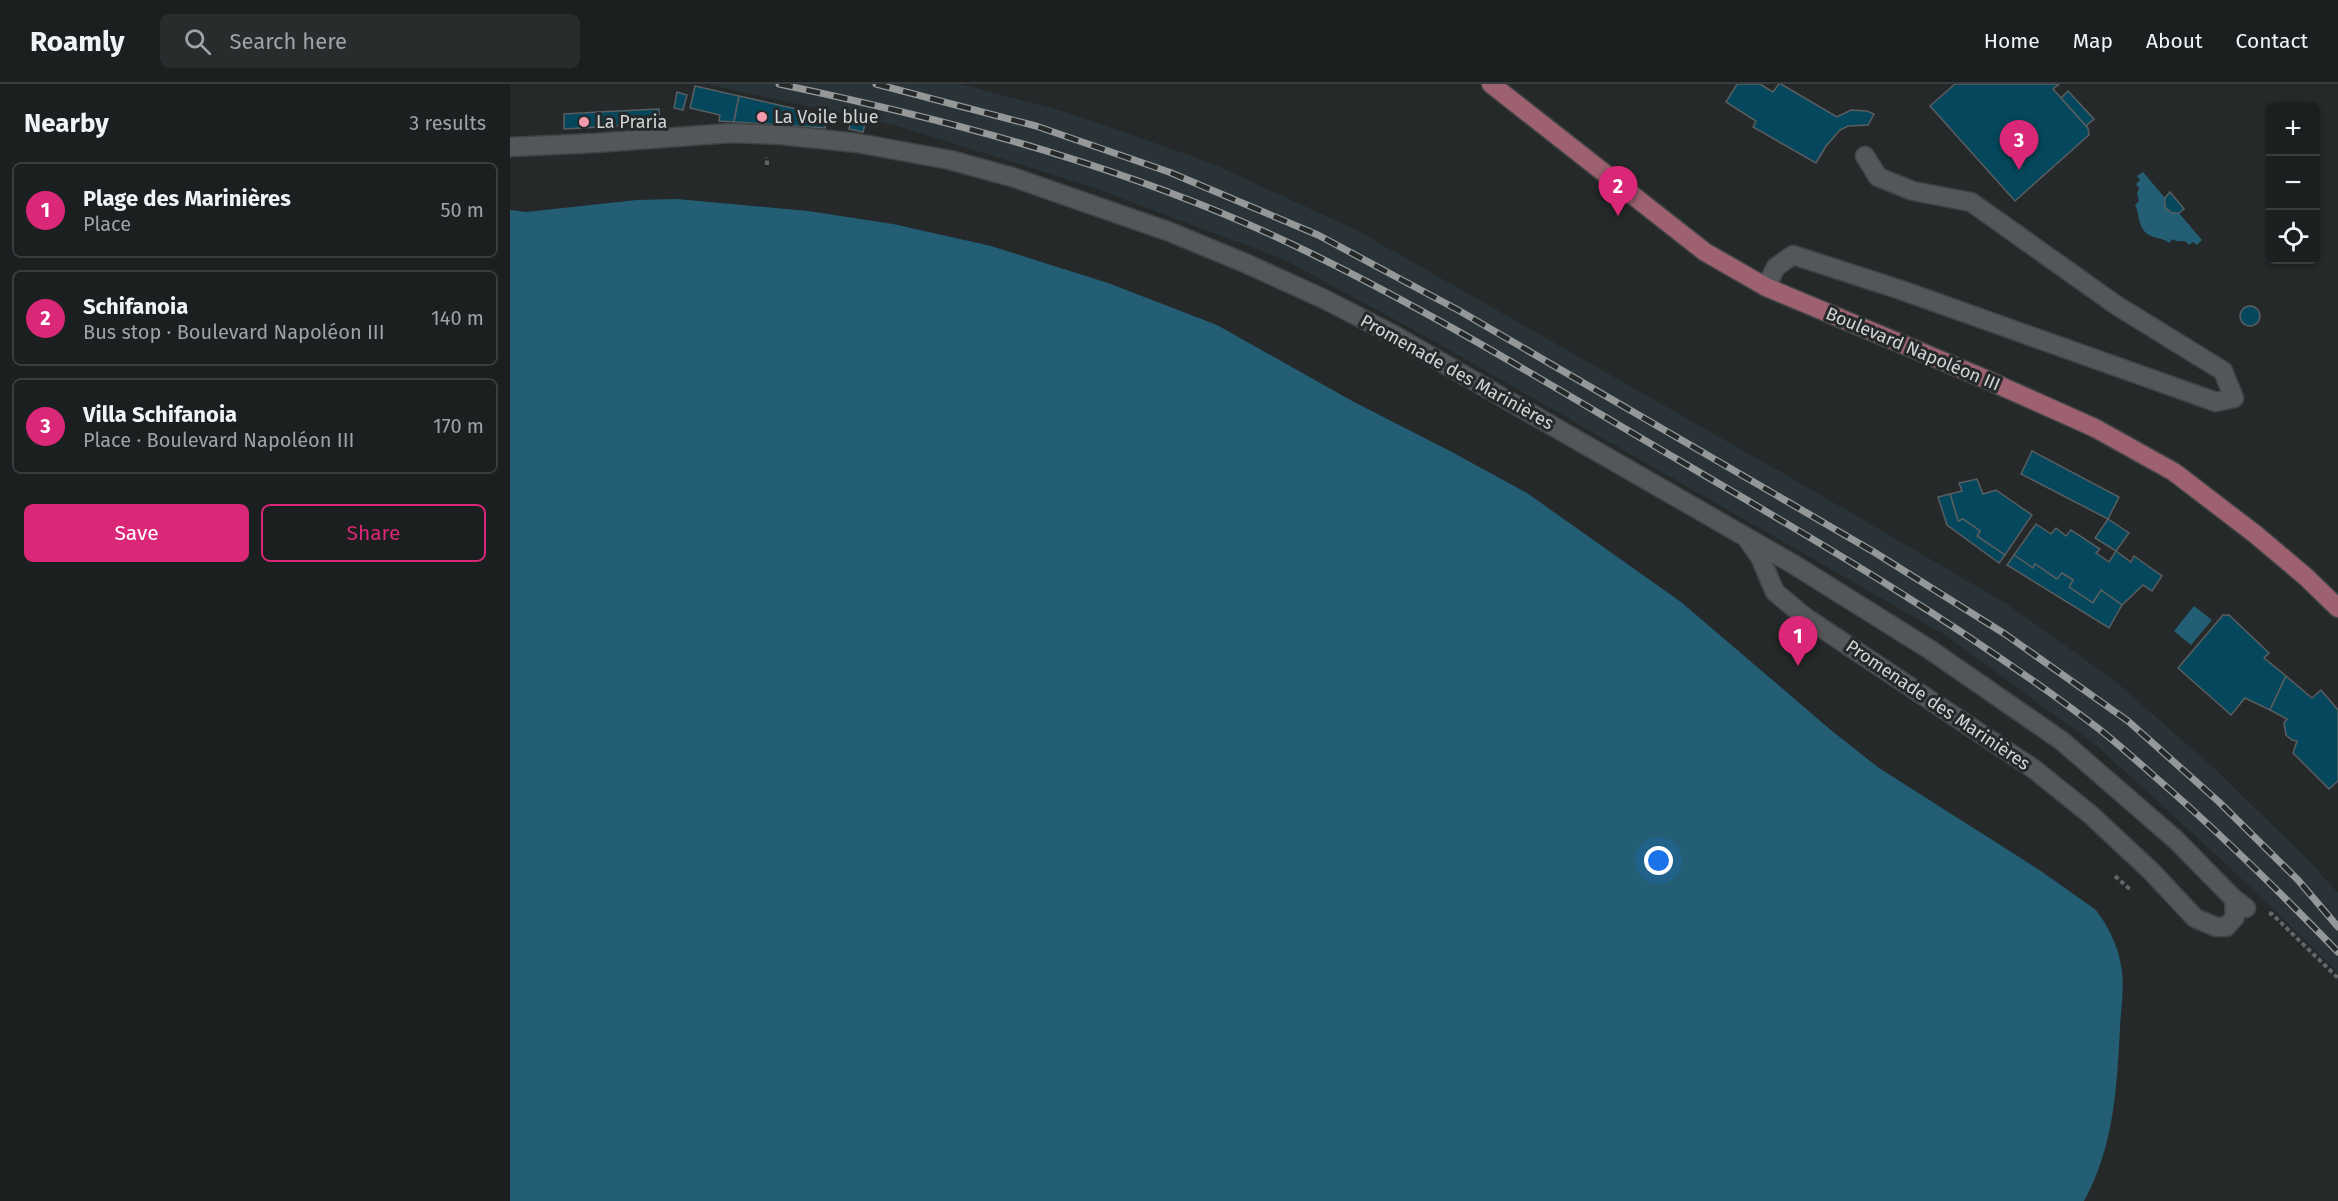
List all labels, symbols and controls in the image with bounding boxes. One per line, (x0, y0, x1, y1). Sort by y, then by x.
search box (160, 14, 580, 68)
text: Roamly (30, 25, 124, 58)
icon: search (181, 25, 214, 58)
text: Search here (229, 28, 347, 55)
text: Home (1984, 28, 2040, 54)
text: Map (2073, 28, 2113, 54)
text: About (2146, 28, 2203, 54)
text: Contact (2236, 28, 2308, 54)
map controls (2266, 102, 2320, 264)
button: + (2266, 102, 2320, 156)
place label: La Voile blue (774, 106, 879, 128)
text: Nearby (24, 108, 109, 139)
marker: La Voile blue (755, 110, 769, 124)
text: 3 results (409, 111, 486, 135)
place label: La Praria (596, 111, 667, 133)
marker: La Praria (577, 115, 591, 129)
pin: 3 (2000, 120, 2038, 170)
button: − (2266, 156, 2320, 210)
pin: 2 (1598, 166, 1638, 216)
text: Plage des Marinières (83, 185, 291, 212)
text: 1 (41, 198, 50, 222)
text: 50 m (440, 198, 484, 222)
button: locate (2266, 210, 2320, 264)
text: Place (83, 212, 131, 236)
text: Schifanoia (83, 293, 188, 320)
street label: Boulevard Napoléon III (1823, 302, 2003, 396)
text: 2 (40, 306, 51, 330)
text: 140 m (431, 306, 484, 330)
street label: Promenade des Marinières (1357, 310, 1557, 434)
text: Bus stop · Boulevard Napoléon III (83, 320, 385, 344)
text: Villa Schifanoia (83, 401, 237, 428)
text: 3 (40, 414, 51, 438)
text: 170 m (433, 414, 484, 438)
text: Place · Boulevard Napoléon III (83, 428, 355, 452)
button: Save (24, 504, 249, 562)
button: Share (261, 504, 486, 562)
pin: 1 (1778, 616, 1818, 666)
street label: Promenade des Marinières (1842, 635, 2034, 775)
your location (1644, 846, 1673, 875)

